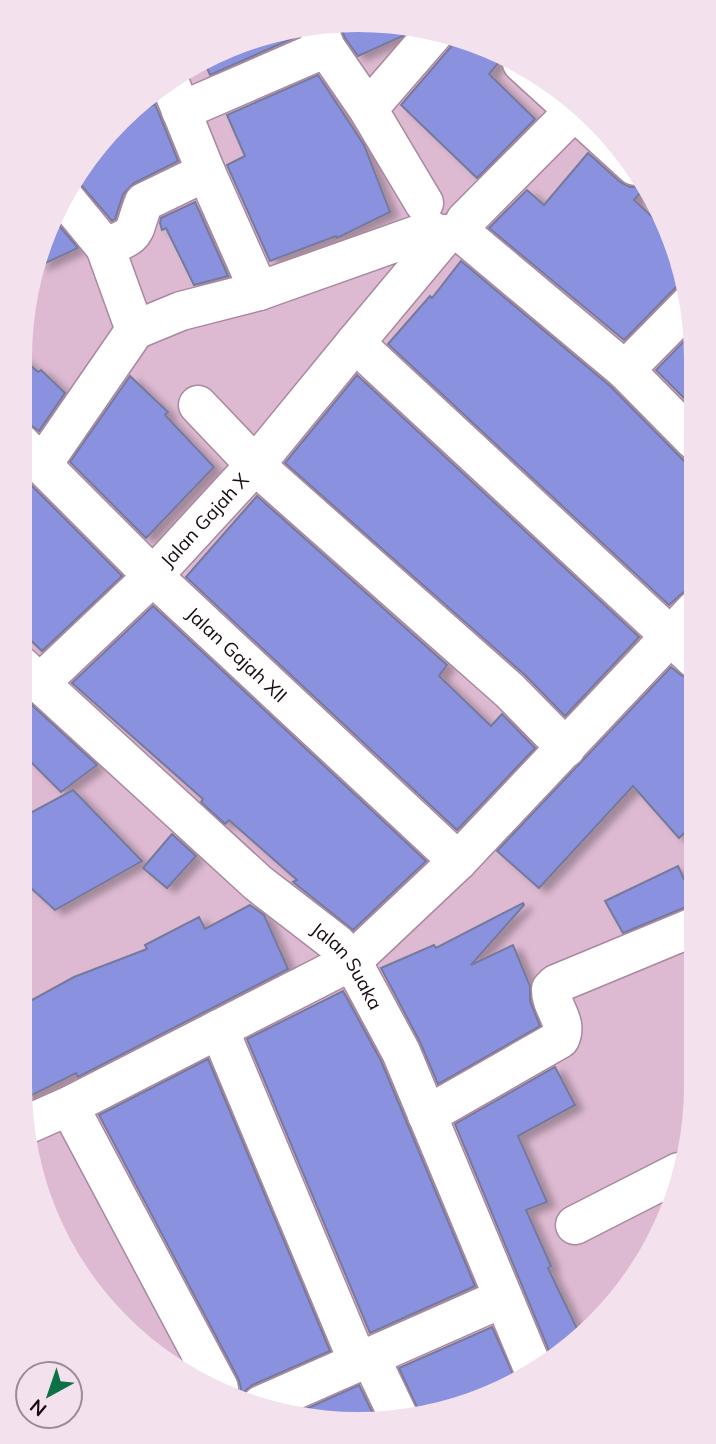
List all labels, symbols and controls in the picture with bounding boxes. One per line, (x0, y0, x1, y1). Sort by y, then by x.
street label: Jalan Gajah X (155, 468, 254, 572)
street label: Jalan Gajah XII (182, 602, 292, 707)
street label: Jalan Suaka (307, 917, 388, 1014)
north arrow (14, 1360, 84, 1430)
text: N (25, 1394, 51, 1422)

